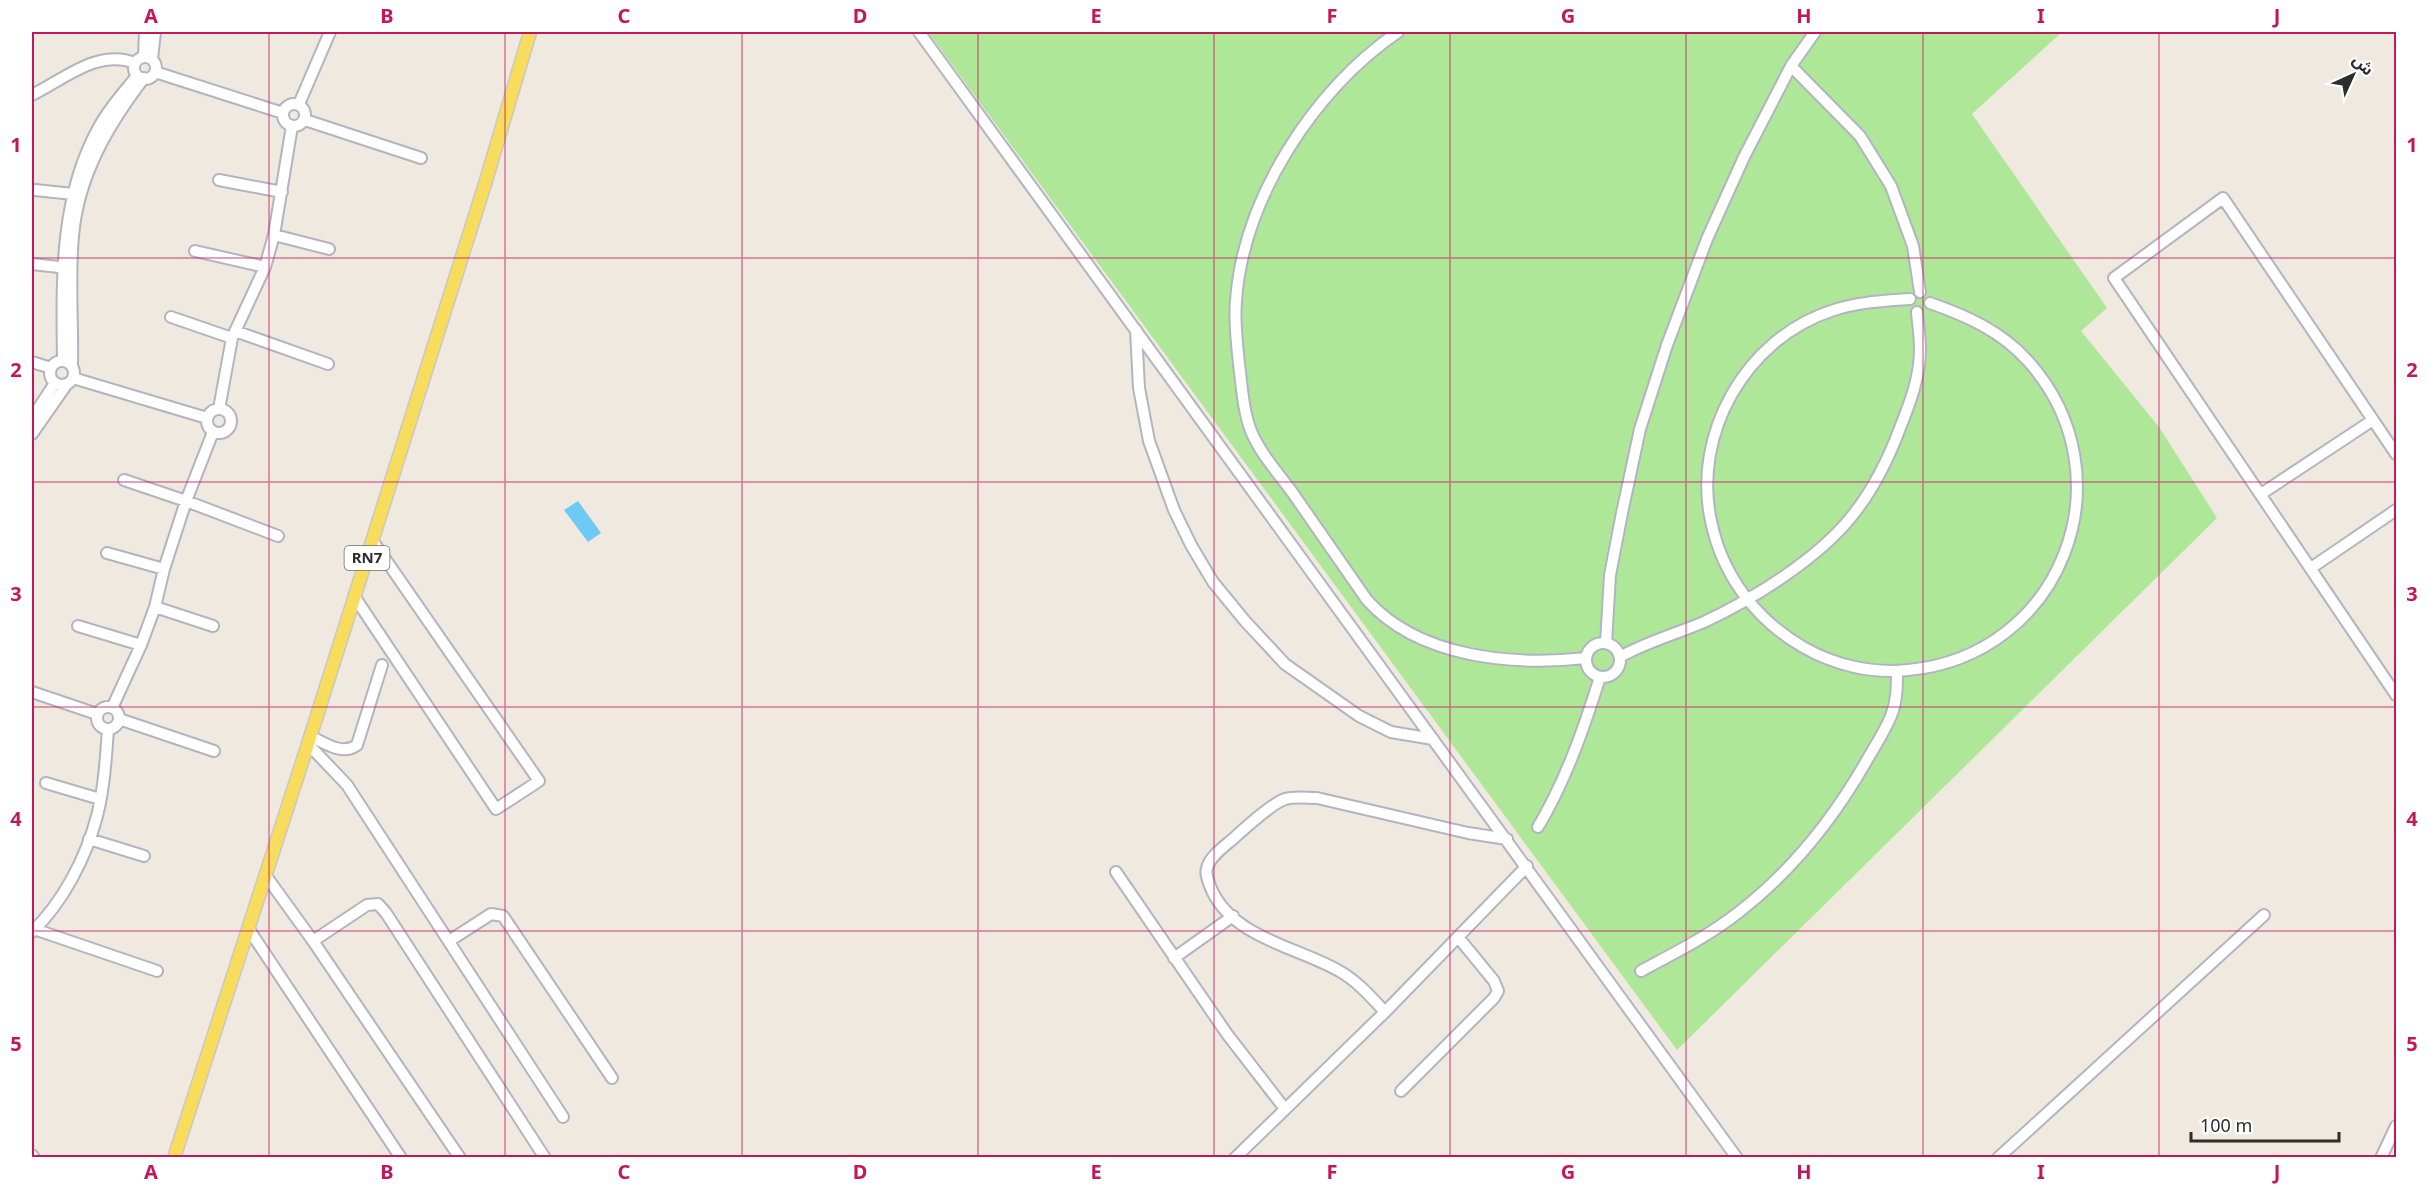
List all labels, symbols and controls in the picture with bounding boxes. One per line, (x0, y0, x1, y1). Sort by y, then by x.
text: A (144, 2, 158, 29)
text: B (380, 2, 394, 29)
text: C (618, 2, 631, 29)
text: D (853, 2, 867, 29)
text: E (1090, 2, 1102, 29)
text: F (1327, 2, 1337, 29)
text: G (1561, 2, 1575, 29)
text: H (1796, 2, 1812, 29)
text: I (2037, 2, 2045, 29)
text: J (2272, 2, 2280, 29)
north arrow (2323, 45, 2383, 105)
text: ش (2348, 49, 2379, 80)
text: 1 (10, 131, 22, 158)
text: 1 (2406, 131, 2418, 158)
text: 2 (10, 356, 22, 383)
text: 2 (2406, 356, 2418, 383)
road number: RN7 (344, 546, 389, 570)
text: 3 (10, 580, 22, 607)
text: 3 (2406, 580, 2418, 607)
text: 4 (10, 805, 22, 832)
text: 4 (2406, 805, 2418, 832)
text: 5 (10, 1030, 22, 1057)
text: 5 (2406, 1030, 2418, 1057)
scale bar (2191, 1105, 2340, 1143)
text: 100 m (2200, 1113, 2252, 1137)
text: A (144, 1158, 158, 1185)
text: B (380, 1158, 394, 1185)
text: C (618, 1158, 631, 1185)
text: D (853, 1158, 867, 1185)
text: E (1090, 1158, 1102, 1185)
text: F (1327, 1158, 1337, 1185)
text: G (1561, 1158, 1575, 1185)
text: H (1796, 1158, 1812, 1185)
text: I (2037, 1158, 2045, 1185)
text: J (2272, 1158, 2280, 1185)

